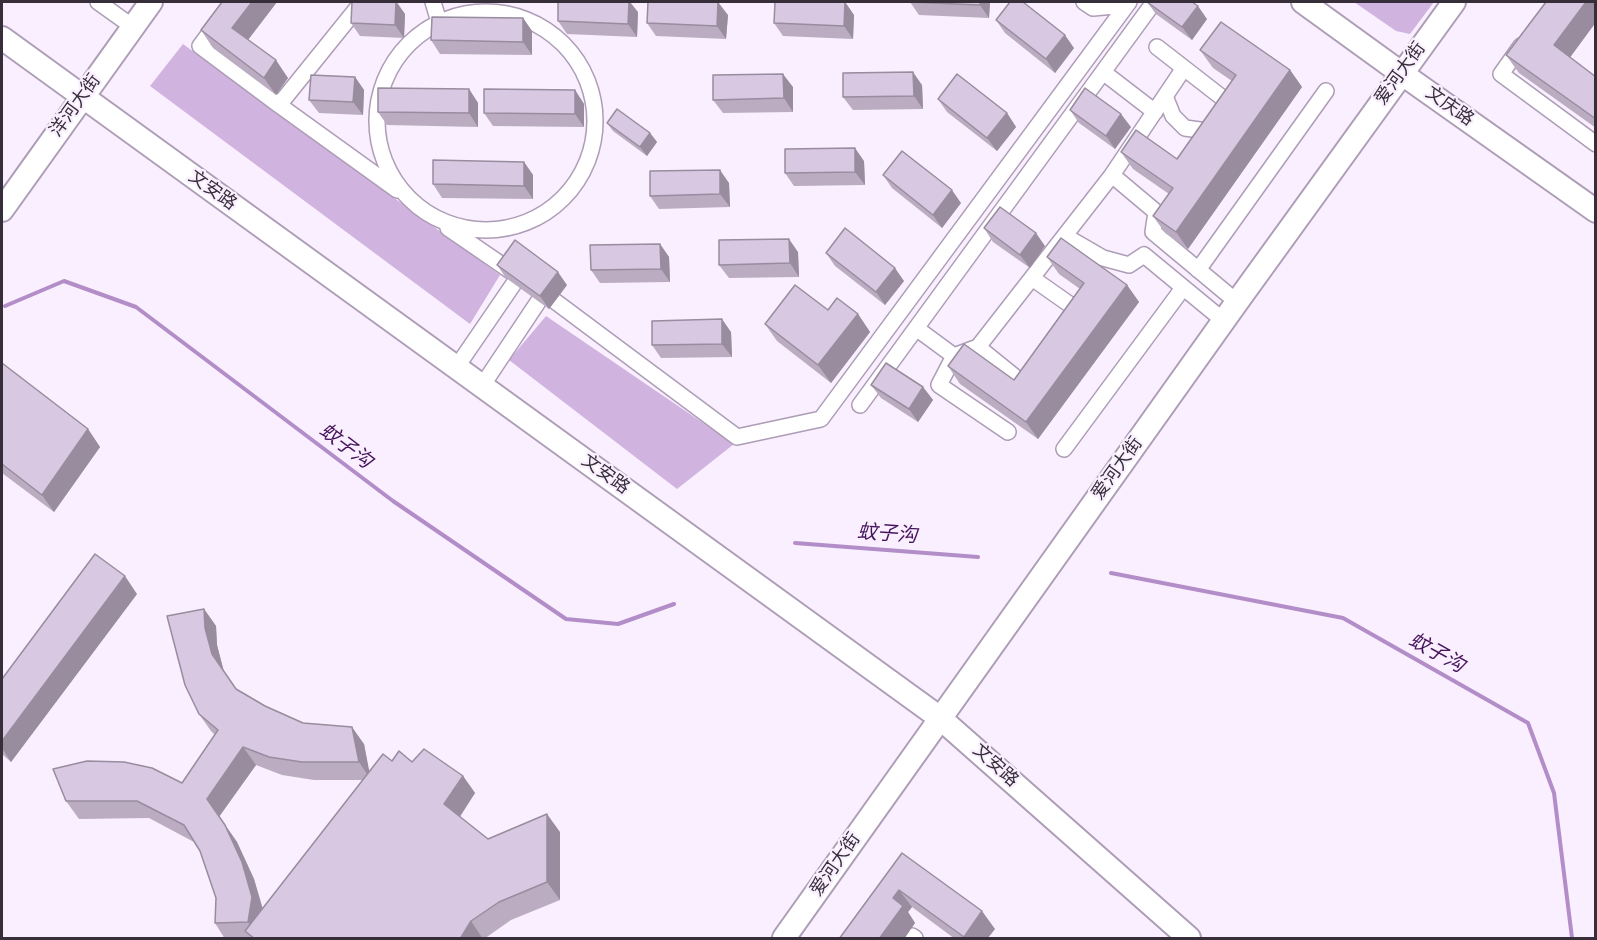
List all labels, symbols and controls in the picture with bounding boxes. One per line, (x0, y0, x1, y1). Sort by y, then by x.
street label: 爱河大街 (1371, 39, 1431, 109)
street label: 洋河大街 (46, 71, 106, 141)
street label: 文庆路 (1421, 83, 1477, 131)
street label: 文安路 (184, 166, 240, 216)
water label: 蚊子沟 (314, 419, 376, 475)
street label: 爱河大街 (1088, 434, 1148, 504)
street label: 文安路 (577, 450, 633, 500)
water label: 蚊子沟 (856, 521, 918, 549)
water label: 蚊子沟 (1404, 629, 1468, 679)
street label: 文安路 (968, 740, 1022, 792)
street label: 爱河大街 (807, 829, 865, 901)

